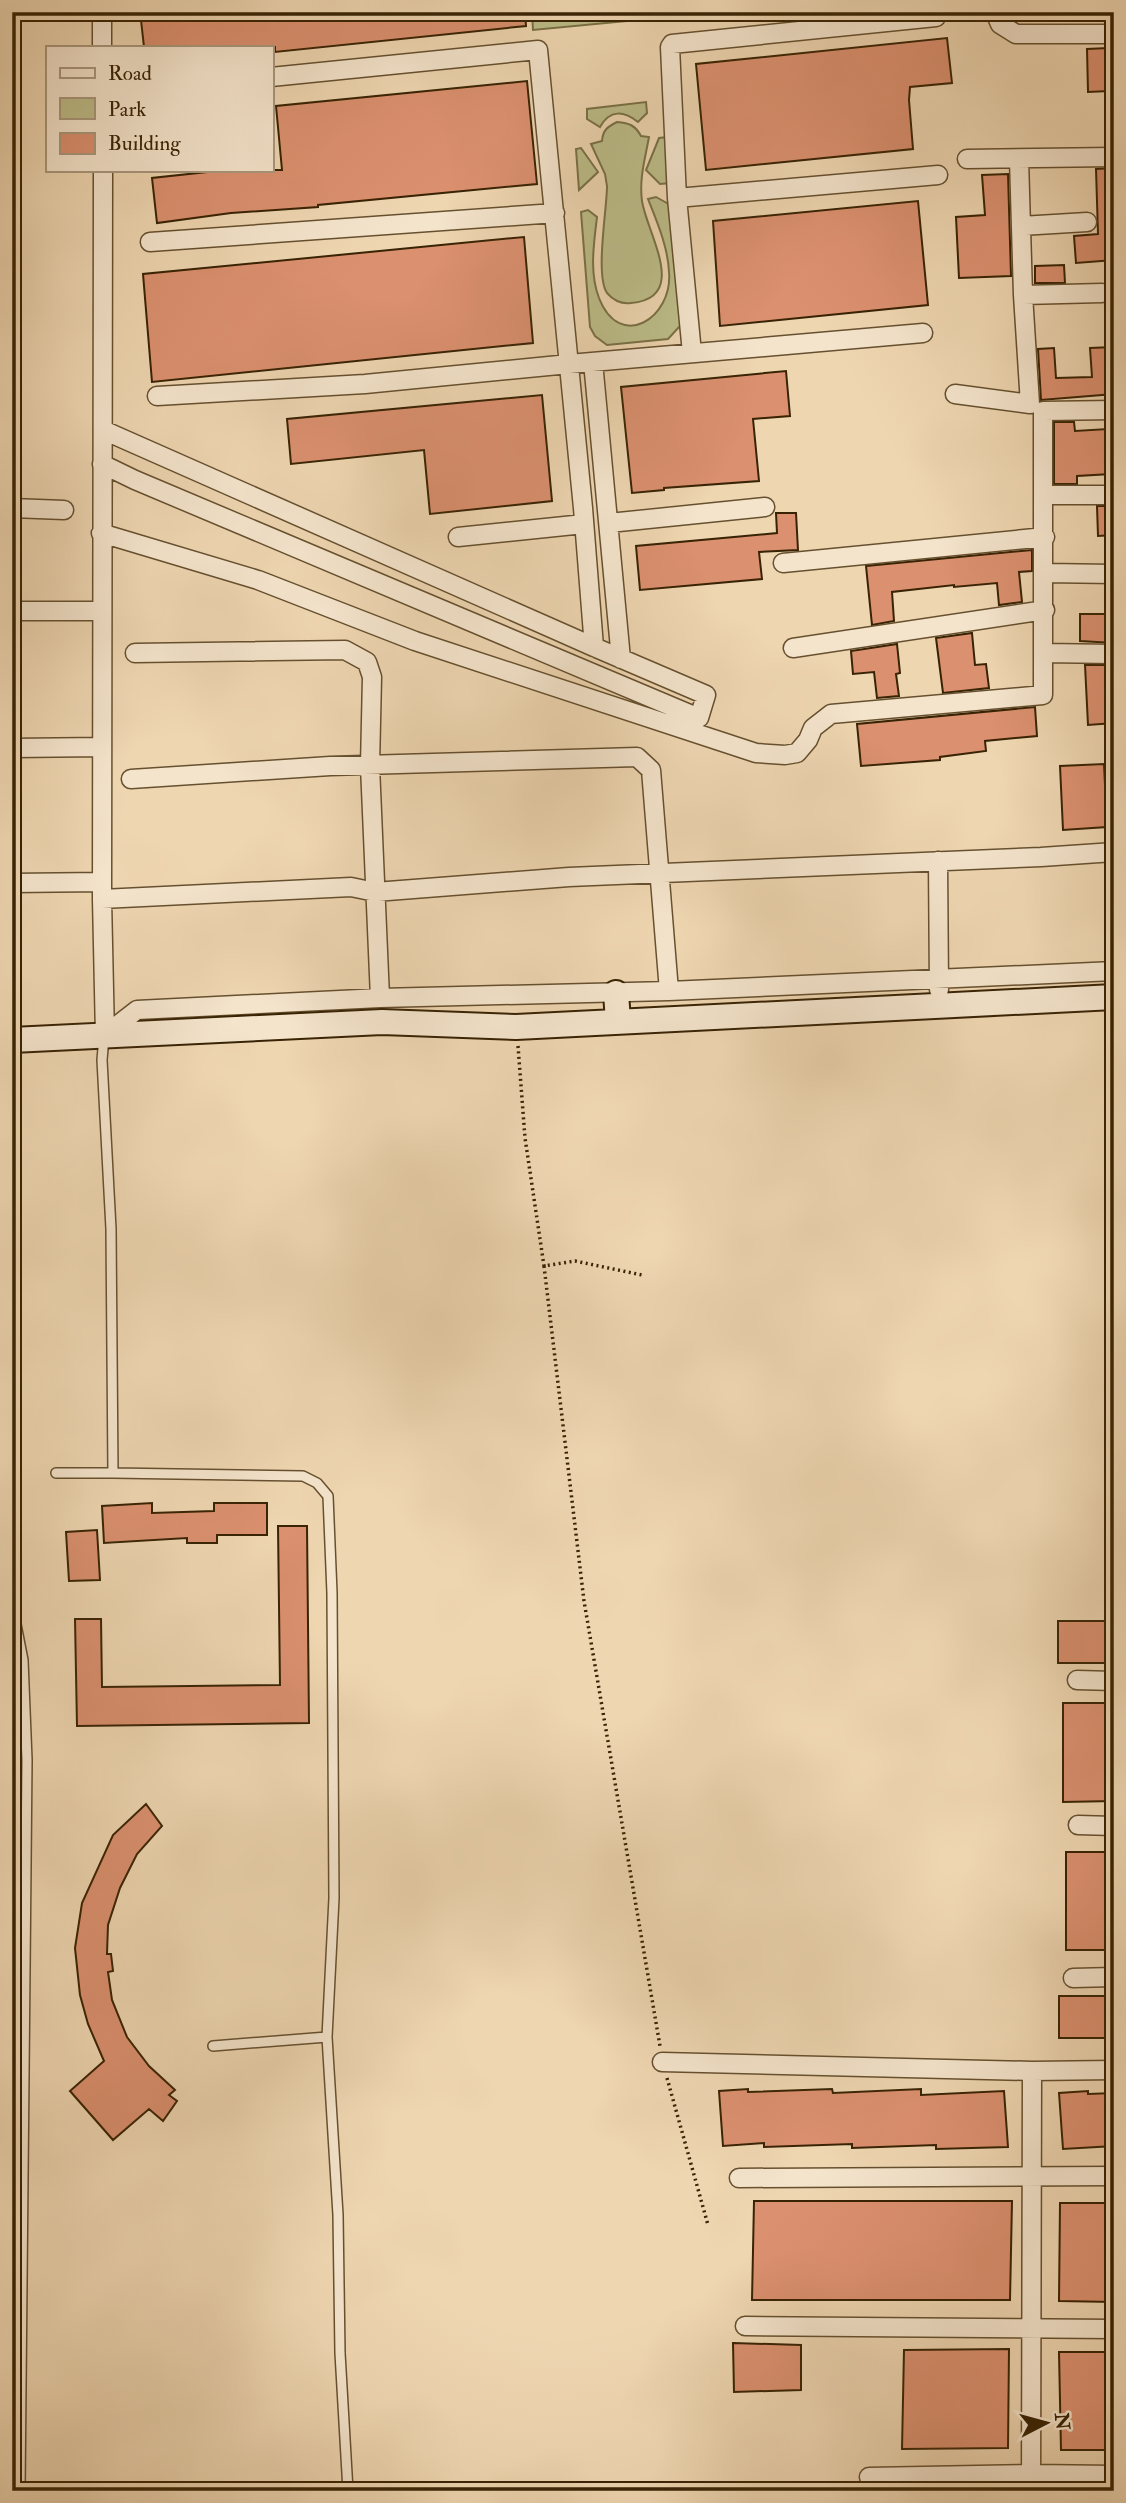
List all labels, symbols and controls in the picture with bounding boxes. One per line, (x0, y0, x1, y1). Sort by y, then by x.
legend (46, 46, 273, 172)
text: Road (108, 60, 153, 87)
text: Park (108, 96, 146, 123)
text: Building (108, 130, 181, 157)
north arrow (1010, 2388, 1080, 2458)
text: N (1049, 2411, 1075, 2432)

